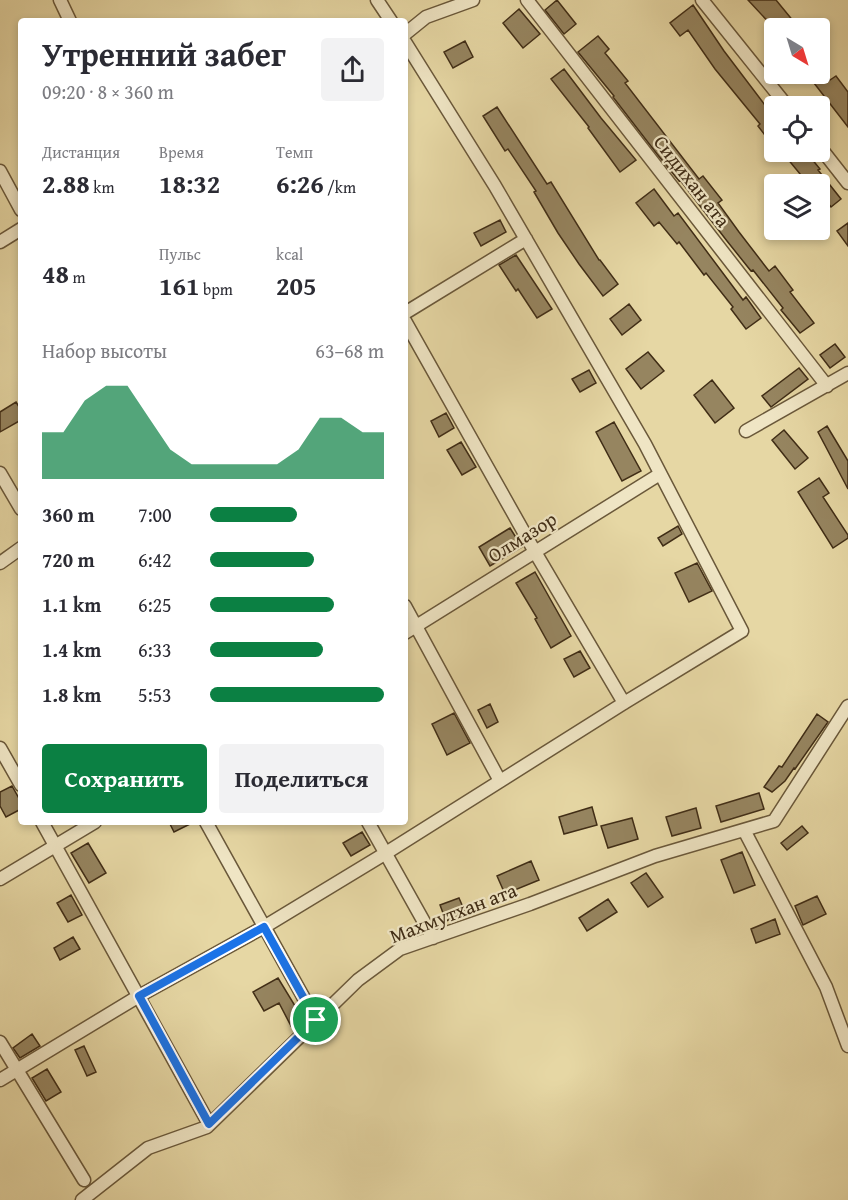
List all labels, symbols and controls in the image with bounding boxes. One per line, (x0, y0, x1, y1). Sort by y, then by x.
north arrow (764, 18, 830, 84)
map controls (764, 18, 830, 240)
text: Утренний забег (42, 30, 286, 78)
button: share (321, 38, 384, 101)
text: 09:20 · 8 × 360 m (42, 77, 174, 106)
button: locate (764, 96, 830, 162)
street label: Сидихан ата (647, 128, 738, 233)
text: Дистанция (42, 140, 120, 164)
text: Время (159, 140, 204, 164)
text: Темп (276, 140, 313, 164)
text: 2.88 (42, 164, 90, 203)
text: 18:32 (159, 164, 220, 203)
text: 6:26 (276, 164, 324, 203)
button: layers (764, 174, 830, 240)
text: km (90, 175, 114, 199)
text: /km (324, 175, 356, 199)
text: Пульс (159, 242, 201, 266)
text: kcal (276, 242, 303, 266)
text: 48 (42, 254, 69, 293)
text: m (69, 265, 86, 289)
text: 161 (159, 266, 199, 305)
text: 205 (276, 266, 316, 305)
text: bpm (199, 277, 233, 301)
text: Набор высоты (42, 336, 167, 365)
text: 63–68 m (315, 336, 384, 365)
text: 360 m (42, 500, 95, 529)
text: 7:00 (138, 500, 172, 529)
street label: Олмазор (482, 504, 562, 569)
text: 720 m (42, 545, 95, 574)
text: 6:42 (138, 545, 172, 574)
text: 1.1 km (42, 590, 101, 619)
text: 6:25 (138, 590, 172, 619)
text: 1.4 km (42, 635, 101, 664)
text: 6:33 (138, 635, 172, 664)
text: 1.8 km (42, 680, 101, 709)
text: 5:53 (138, 680, 172, 709)
button: Сохранить (42, 744, 207, 813)
button: Поделиться (219, 744, 384, 813)
street label: Махмутхан ата (385, 875, 521, 950)
pin (290, 994, 341, 1045)
icon: arrive (299, 1003, 332, 1036)

